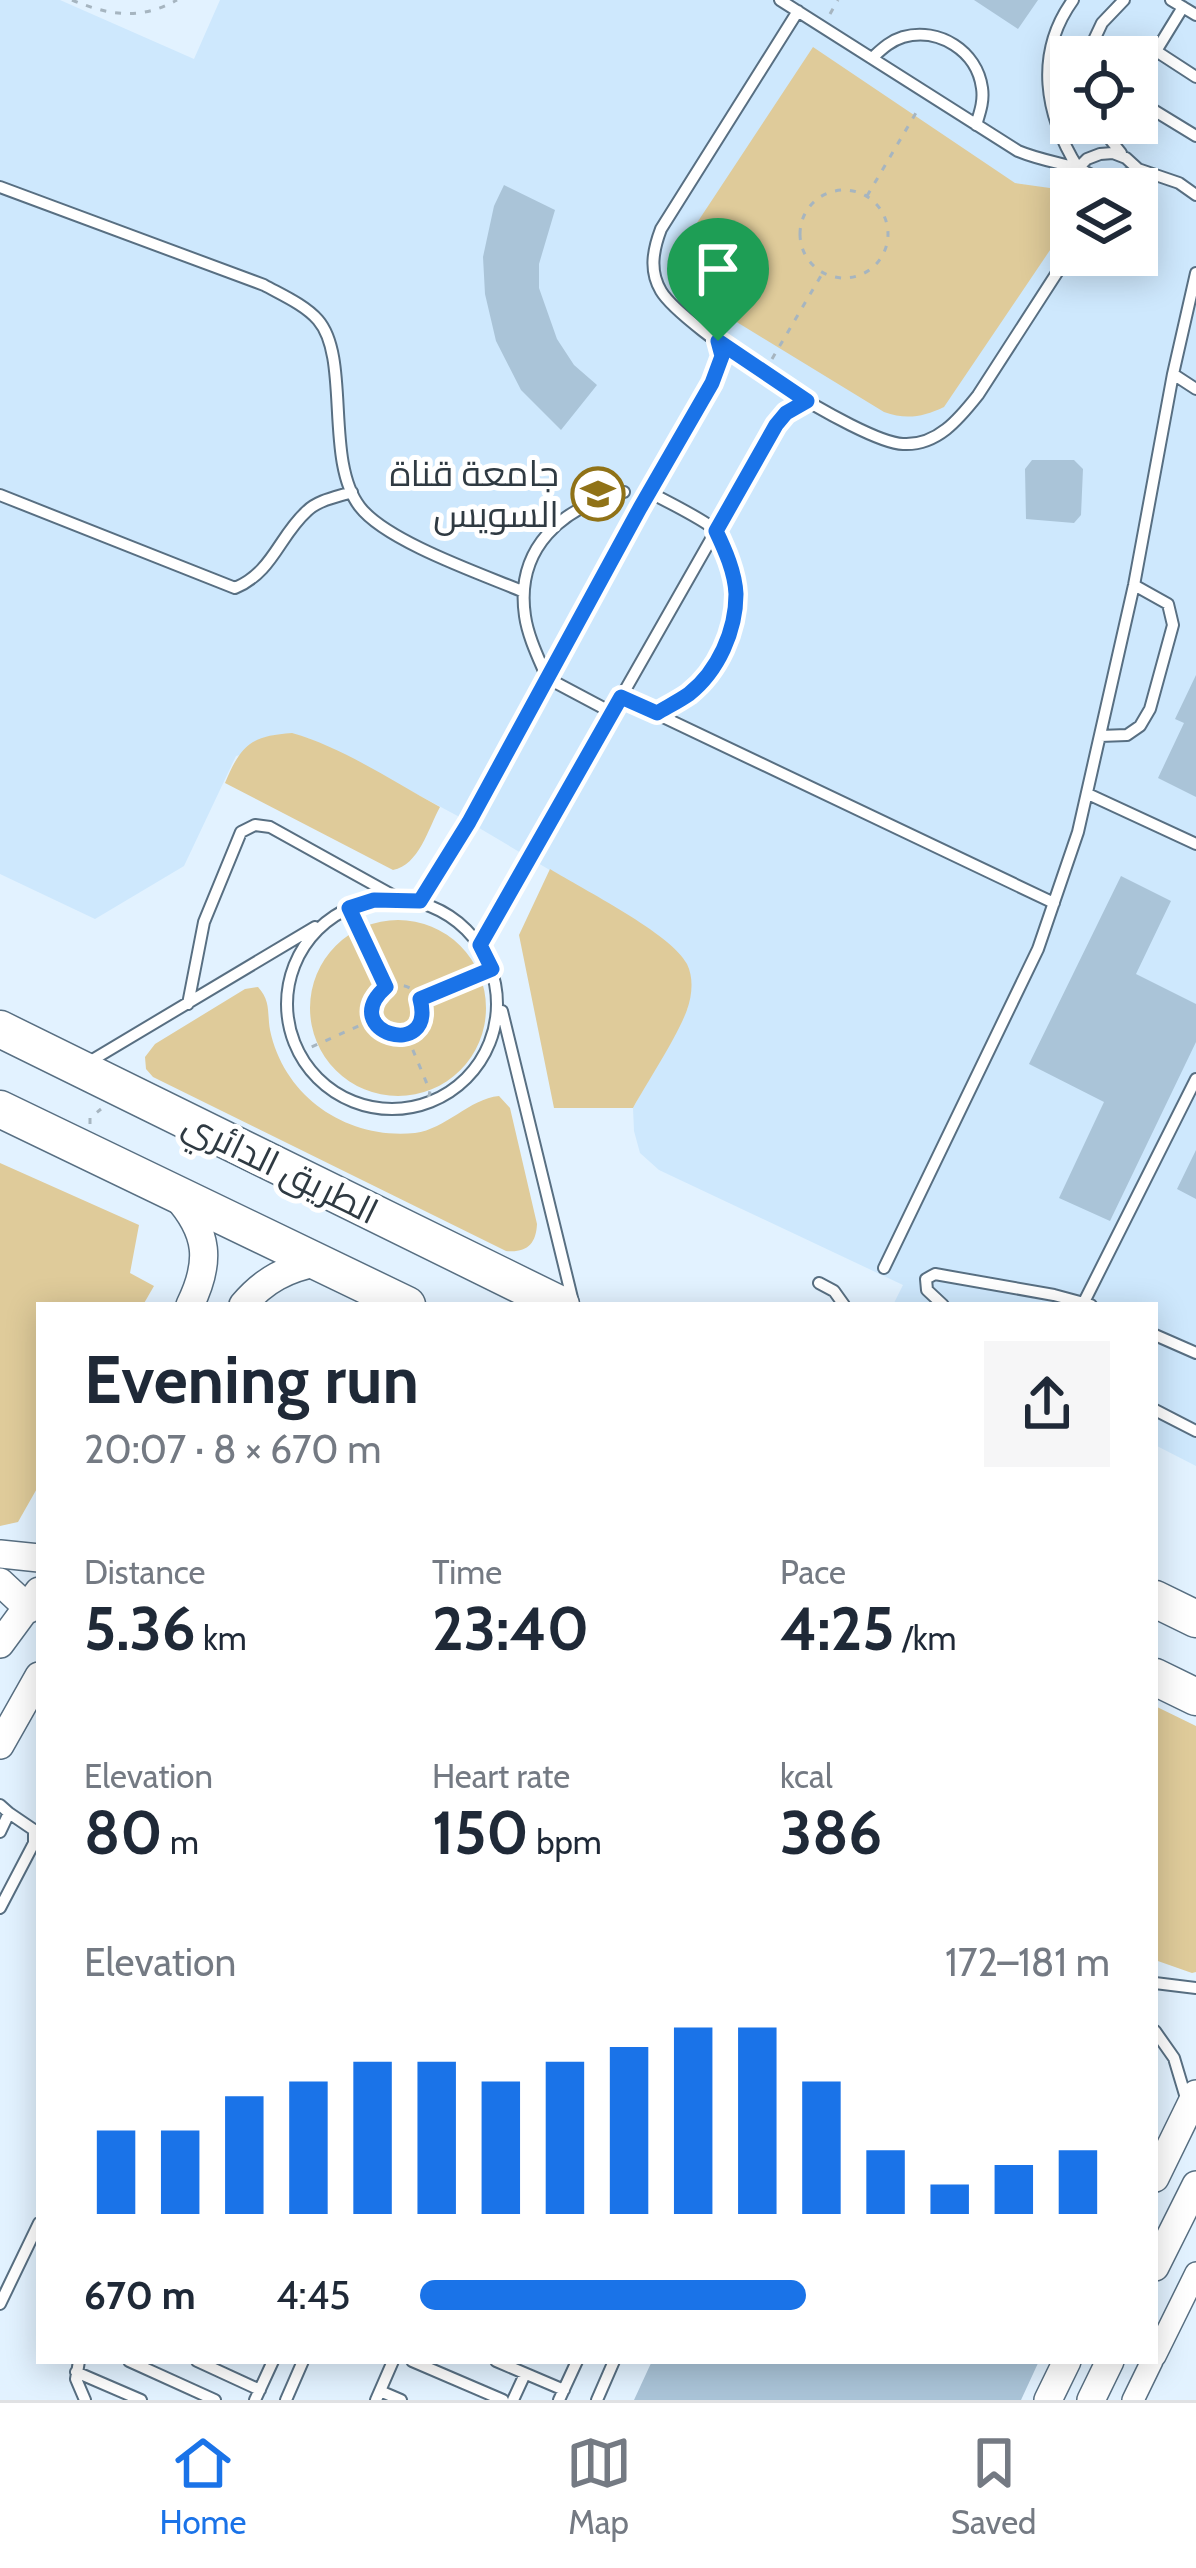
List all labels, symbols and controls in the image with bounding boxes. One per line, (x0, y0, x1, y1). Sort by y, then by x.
map controls (1050, 36, 1158, 276)
button: locate (1050, 36, 1158, 144)
button: layers (1050, 168, 1158, 276)
pin (667, 218, 769, 341)
icon: arrive (685, 236, 751, 302)
place label: جامعة قناة السويس (389, 451, 559, 536)
school or university icon: جامعة قناة السويس (570, 466, 626, 522)
street label: الطريق الدائري (174, 1101, 386, 1238)
text: Evening run (84, 1339, 419, 1420)
button: share (984, 1341, 1110, 1467)
text: 20:07 · 8 × 670 m (84, 1425, 381, 1473)
text: Distance (84, 1552, 205, 1592)
text: Time (432, 1552, 502, 1592)
text: Pace (780, 1552, 846, 1592)
text: 5.36 (84, 1592, 196, 1665)
text: 23:40 (432, 1592, 589, 1665)
text: 4:25 (780, 1592, 895, 1665)
text: km (196, 1618, 247, 1658)
text: /km (895, 1618, 956, 1658)
text: Elevation (84, 1756, 213, 1796)
text: Heart rate (432, 1756, 570, 1796)
text: kcal (780, 1756, 833, 1796)
text: 80 (84, 1796, 163, 1869)
text: 150 (432, 1796, 529, 1869)
text: 386 (780, 1796, 882, 1869)
text: m (163, 1822, 199, 1862)
text: bpm (529, 1822, 602, 1862)
text: Elevation (84, 1938, 236, 1986)
text: 172–181 m (945, 1938, 1110, 1986)
text: 670 m (84, 2271, 196, 2319)
text: 4:45 (276, 2271, 350, 2319)
tab: Home (160, 2430, 246, 2542)
tab: Map (566, 2430, 632, 2542)
tab: Saved (951, 2430, 1036, 2542)

